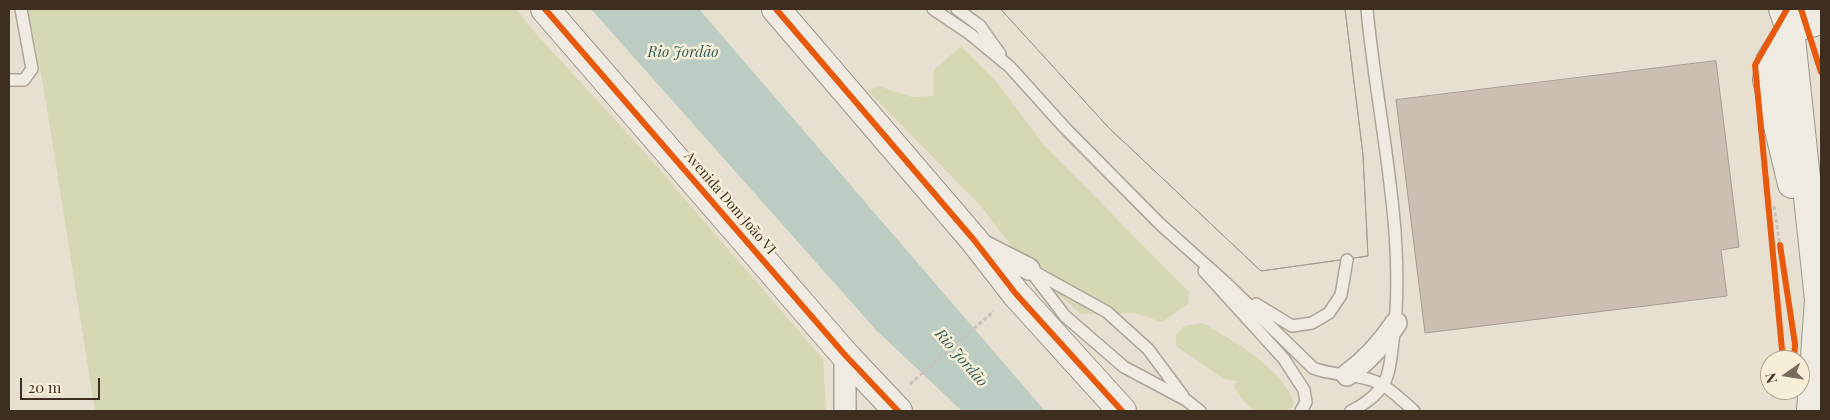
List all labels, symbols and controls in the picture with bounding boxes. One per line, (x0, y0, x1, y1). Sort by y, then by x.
water label: Rio Jordão (647, 43, 719, 61)
street label: Avenida Dom João VI (681, 148, 779, 258)
water label: Rio Jordão (931, 325, 991, 391)
north arrow (1760, 350, 1810, 400)
scale bar (22, 368, 102, 400)
text: N (1760, 371, 1781, 385)
text: 20 m (28, 377, 61, 397)

